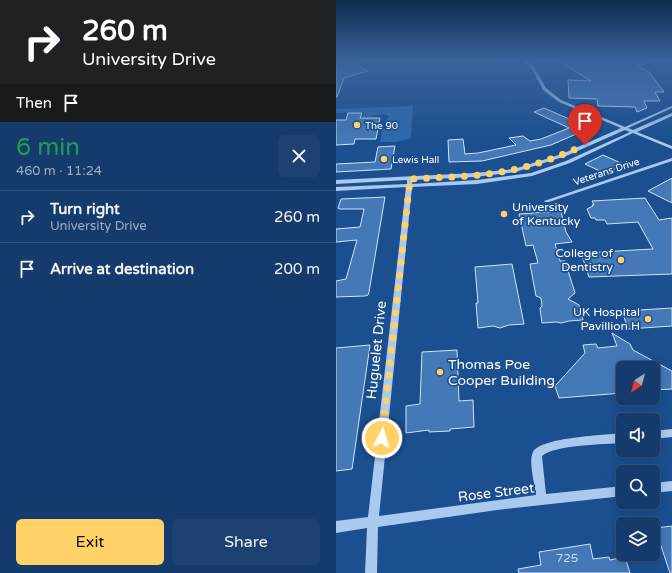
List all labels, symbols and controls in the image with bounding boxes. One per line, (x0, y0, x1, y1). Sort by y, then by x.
text: 260 m (82, 14, 168, 48)
icon: right (16, 16, 68, 68)
text: University Drive (82, 48, 216, 70)
icon: arrive (60, 92, 82, 114)
text: Then (16, 94, 52, 112)
pin (568, 104, 602, 145)
icon: arrive (574, 110, 596, 132)
marker: The 90 (352, 120, 362, 130)
place label: The 90 (365, 120, 398, 132)
text: 6 min (16, 133, 80, 162)
button: close (278, 135, 320, 177)
marker: Lewis Hall (379, 154, 389, 164)
place label: Lewis Hall (392, 154, 439, 166)
street label: Veterans Drive (572, 155, 641, 188)
text: 460 m · 11:24 (16, 163, 102, 179)
text: Turn right (50, 200, 120, 218)
place label: University of Kentucky (512, 200, 581, 228)
icon: right (16, 206, 38, 228)
text: 260 m (274, 208, 320, 226)
marker: University of Kentucky (499, 209, 509, 219)
text: University Drive (50, 218, 147, 234)
place label: College of Dentistry (555, 246, 614, 274)
marker: College of Dentistry (616, 255, 626, 265)
icon: arrive (16, 258, 38, 280)
text: Arrive at destination (50, 260, 194, 278)
text: 200 m (274, 260, 320, 278)
street label: Huguelet Drive (363, 300, 390, 400)
place label: UK Hospital Pavillion H (573, 305, 640, 333)
marker: UK Hospital Pavillion H (643, 314, 653, 324)
place label: Thomas Poe Cooper Building (448, 356, 555, 389)
north arrow (616, 361, 660, 405)
map controls (616, 361, 660, 561)
marker: Thomas Poe Cooper Building (435, 367, 445, 377)
button: sound (616, 413, 660, 457)
position arrow (361, 417, 403, 459)
button: search (616, 465, 660, 509)
street label: Rose Street (457, 479, 536, 506)
button: layers (616, 517, 660, 561)
button: Exit (16, 519, 164, 565)
button: Share (172, 519, 320, 565)
house number: 725 (556, 551, 578, 565)

